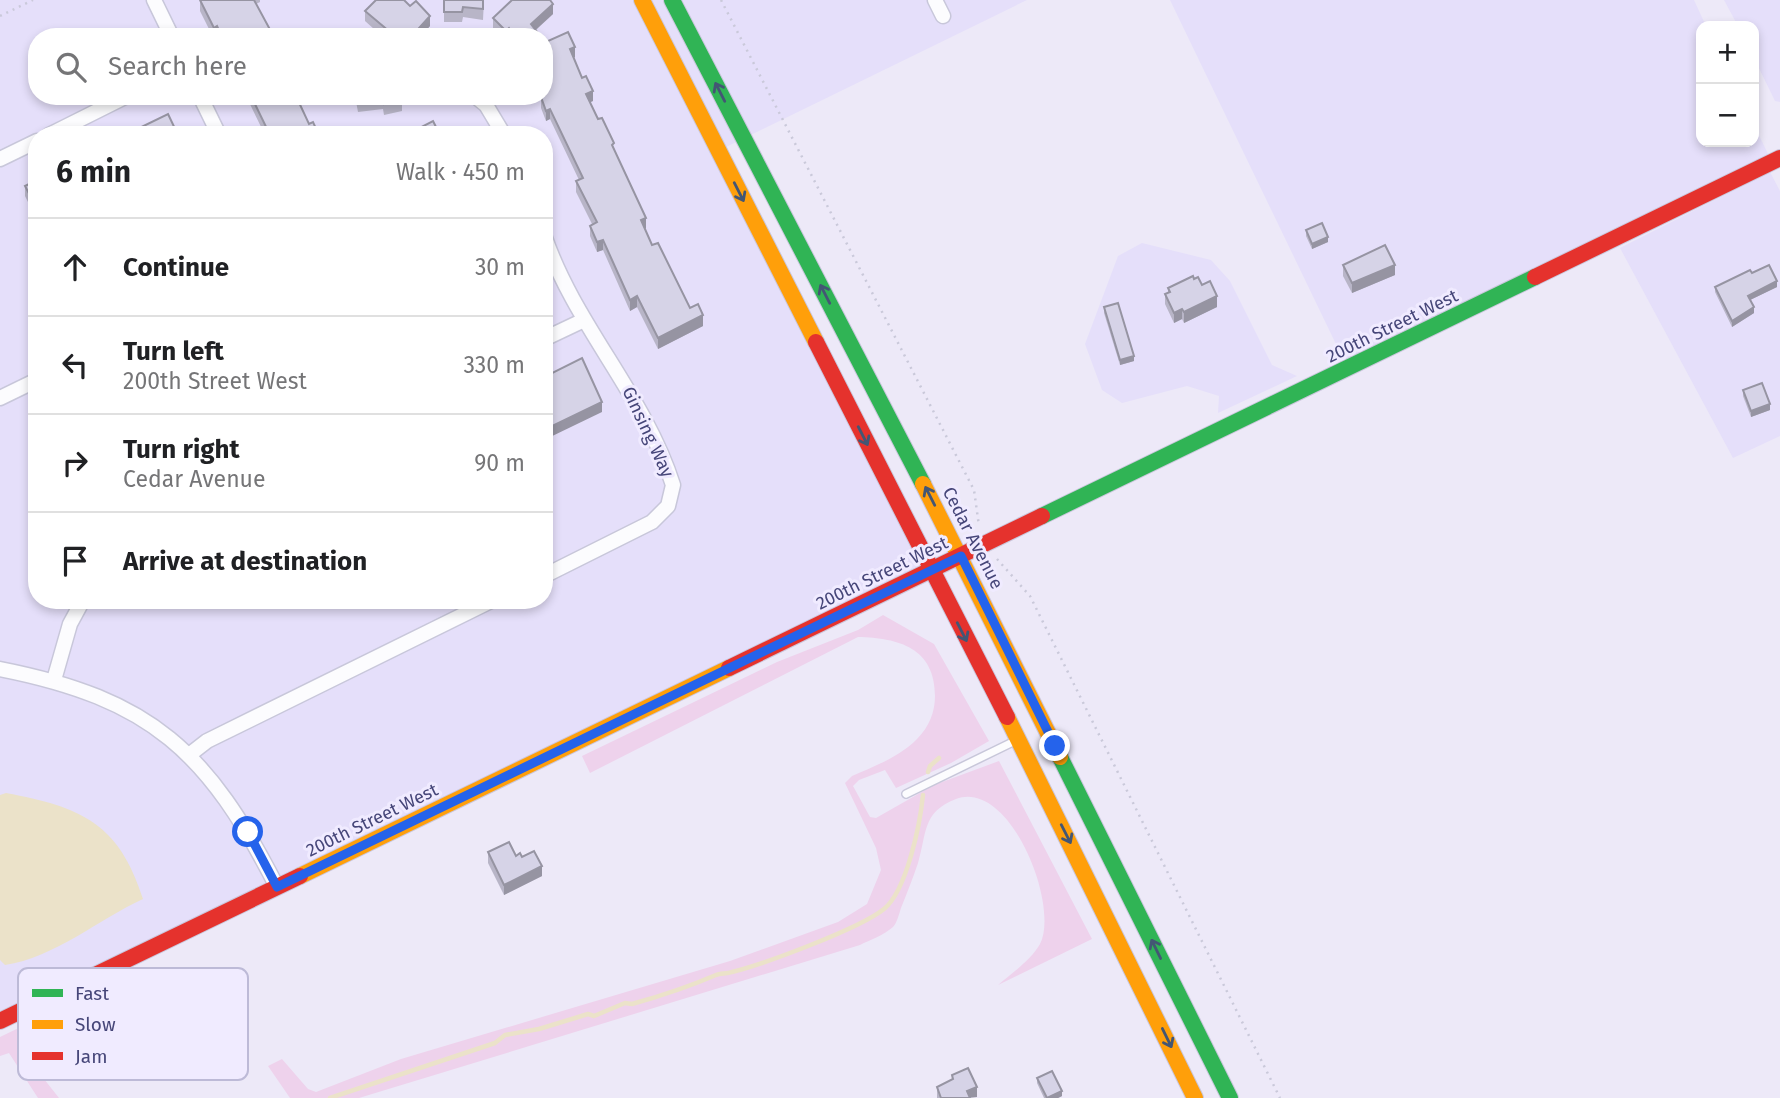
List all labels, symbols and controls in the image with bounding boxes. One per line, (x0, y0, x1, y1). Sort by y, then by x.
map controls (1696, 21, 1759, 147)
button: + (1696, 21, 1759, 84)
search box (28, 28, 553, 105)
icon: search (52, 48, 90, 86)
text: Search here (108, 51, 247, 82)
one-way arrow (712, 82, 726, 103)
button: − (1696, 84, 1759, 147)
text: 6 min (56, 154, 131, 190)
text: Walk · 450 m (396, 158, 525, 186)
one-way arrow (733, 181, 747, 202)
icon: ahead (56, 248, 94, 286)
text: Continue (123, 252, 229, 283)
text: 30 m (475, 253, 525, 281)
one-way arrow (817, 284, 831, 305)
street label: 200th Street West (1323, 284, 1462, 367)
text: Turn left (123, 336, 224, 367)
icon: left (56, 346, 94, 384)
text: 330 m (463, 351, 525, 379)
text: 200th Street West (123, 367, 307, 395)
street label: Ginsing Way (617, 383, 679, 481)
one-way arrow (856, 425, 870, 446)
text: Turn right (123, 434, 240, 465)
icon: right (56, 444, 94, 482)
text: 90 m (474, 449, 525, 477)
text: Cedar Avenue (123, 465, 266, 493)
street label: Cedar Avenue (938, 483, 1008, 593)
one-way arrow (922, 486, 936, 507)
street label: 200th Street West (813, 531, 952, 614)
icon: arrive (56, 542, 94, 580)
text: Arrive at destination (123, 546, 367, 577)
one-way arrow (956, 621, 970, 642)
route end (1039, 730, 1070, 761)
street label: 200th Street West (303, 778, 442, 861)
route start (232, 816, 263, 847)
one-way arrow (1060, 823, 1073, 844)
one-way arrow (1149, 939, 1162, 960)
legend (18, 968, 248, 1080)
text: Fast (75, 982, 109, 1005)
text: Slow (75, 1013, 116, 1036)
one-way arrow (1160, 1027, 1174, 1048)
text: Jam (75, 1045, 107, 1068)

